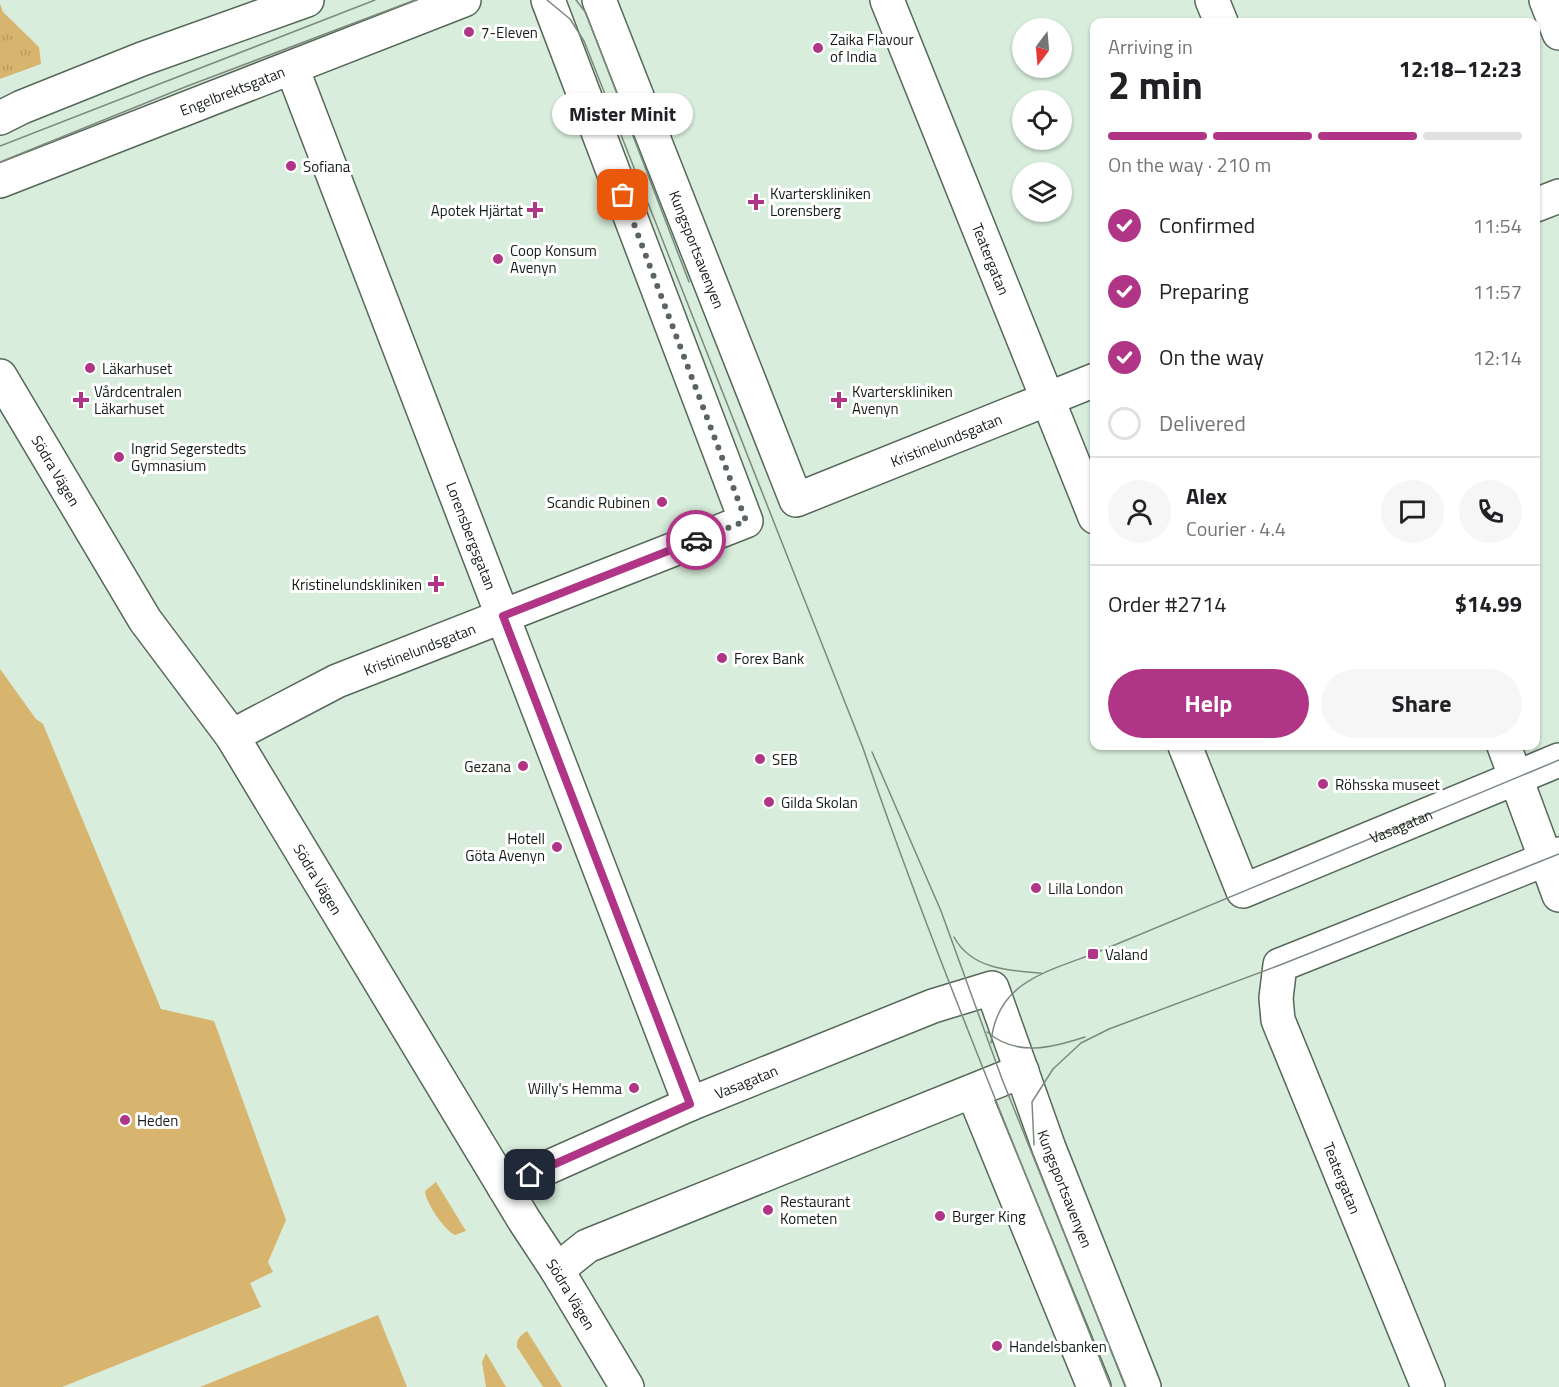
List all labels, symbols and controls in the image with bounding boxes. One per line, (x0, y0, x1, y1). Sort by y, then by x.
north arrow (1012, 18, 1072, 78)
map controls (1012, 18, 1072, 222)
place label: 7-Eleven (481, 21, 538, 44)
marker: 7-Eleven (462, 25, 476, 39)
place label: Zaika Flavour of India (830, 28, 914, 68)
text: Arriving in (1108, 31, 1193, 62)
marker: Zaika Flavour of India (811, 41, 825, 55)
text: 12:18–12:23 (1399, 52, 1522, 86)
text: 2 min (1108, 55, 1203, 114)
street label: Engelbrektsgatan (176, 60, 288, 121)
button: locate (1012, 90, 1072, 150)
callout: Mister Minit (552, 93, 694, 135)
text: Mister Minit (569, 98, 676, 129)
text: On the way · 210 m (1108, 149, 1271, 180)
place label: Sofiana (303, 155, 351, 178)
marker: Sofiana (284, 159, 298, 173)
button: layers (1012, 162, 1072, 222)
pin (597, 169, 648, 220)
icon: bag (606, 178, 639, 211)
place label: Kvarterskliniken Lorensberg (770, 182, 871, 222)
street label: Kungsportsavenyen (664, 187, 731, 312)
marker: Kvarterskliniken Lorensberg (747, 193, 765, 211)
place label: Apotek Hjärtat (431, 199, 524, 222)
marker: Apotek Hjärtat (528, 203, 542, 217)
text: Confirmed (1159, 208, 1255, 242)
icon: check (1108, 209, 1141, 242)
text: 11:54 (1473, 210, 1522, 241)
street label: Teatergatan (966, 219, 1016, 298)
place label: Coop Konsum Avenyn (510, 239, 597, 279)
marker: Coop Konsum Avenyn (491, 252, 505, 266)
text: Preparing (1159, 274, 1249, 308)
icon: check (1108, 275, 1141, 308)
text: 11:57 (1473, 276, 1522, 307)
text: On the way (1159, 340, 1264, 374)
icon: check (1108, 341, 1141, 374)
text: 12:14 (1473, 342, 1522, 373)
place label: Läkarhuset (102, 357, 173, 380)
marker: Läkarhuset (83, 361, 97, 375)
place label: Vårdcentralen Läkarhuset (94, 380, 182, 420)
place label: Kvarterskliniken Avenyn (852, 380, 953, 420)
marker: Vårdcentralen Läkarhuset (72, 391, 90, 409)
marker: Kvarterskliniken Avenyn (830, 391, 848, 409)
text: Delivered (1159, 406, 1246, 440)
street label: Kristinelundsgatan (887, 407, 1005, 473)
street label: Södra Vägen (26, 431, 86, 510)
place label: Ingrid Segerstedts Gymnasium (131, 437, 246, 477)
marker: Ingrid Segerstedts Gymnasium (112, 450, 126, 464)
street label: Lorensbergsgatan (440, 478, 503, 593)
text: Alex (1186, 479, 1227, 513)
button: person (1108, 480, 1171, 543)
button: chat (1381, 480, 1444, 543)
button: phone (1459, 480, 1522, 543)
place label: Scandic Rubinen (547, 491, 650, 514)
marker: Scandic Rubinen (655, 495, 669, 509)
courier (666, 510, 726, 570)
text: Courier · 4.4 (1186, 513, 1286, 544)
icon: car (680, 524, 713, 557)
place label: Kristinelundskliniken (292, 573, 422, 596)
marker: Kristinelundskliniken (427, 575, 445, 593)
text: Order #2714 (1108, 587, 1227, 621)
text: $14.99 (1455, 587, 1522, 621)
street label: Kristinelundsgatan (360, 616, 479, 681)
place label: Forex Bank (734, 647, 804, 670)
marker: Forex Bank (715, 651, 729, 665)
button: Help (1108, 669, 1309, 738)
button: Share (1321, 669, 1522, 738)
place label: SEB (772, 748, 798, 771)
marker: SEB (753, 752, 767, 766)
place label: Gezana (464, 755, 511, 778)
marker: Gezana (516, 759, 530, 773)
place label: Röhsska museet (1335, 773, 1441, 796)
marker: Röhsska museet (1316, 777, 1330, 791)
place label: Gilda Skolan (781, 791, 858, 814)
marker: Gilda Skolan (762, 795, 776, 809)
street label: Vasagatan (1366, 802, 1436, 849)
place label: Hotell Göta Avenyn (465, 827, 545, 867)
street label: Södra Vägen (288, 839, 349, 919)
marker: Hotell Göta Avenyn (550, 840, 564, 854)
place label: Lilla London (1048, 877, 1123, 900)
marker: Lilla London (1029, 881, 1043, 895)
place label: Valand (1105, 943, 1148, 966)
marker: Valand (1086, 947, 1100, 961)
street label: Vasagatan (711, 1058, 781, 1105)
place label: Willy's Hemma (528, 1077, 622, 1100)
marker: Willy's Hemma (627, 1081, 641, 1095)
place label: Heden (137, 1109, 178, 1132)
marker: Heden (118, 1113, 132, 1127)
street label: Kungsportsavenyen (1032, 1126, 1099, 1251)
street label: Teatergatan (1317, 1139, 1367, 1217)
pin (504, 1149, 555, 1200)
icon: home (513, 1158, 546, 1191)
place label: Restaurant Kometen (780, 1190, 851, 1230)
marker: Restaurant Kometen (761, 1203, 775, 1217)
place label: Burger King (952, 1205, 1026, 1228)
marker: Burger King (933, 1209, 947, 1223)
street label: Södra Vägen (541, 1254, 602, 1334)
place label: Handelsbanken (1009, 1335, 1107, 1358)
marker: Handelsbanken (990, 1339, 1004, 1353)

